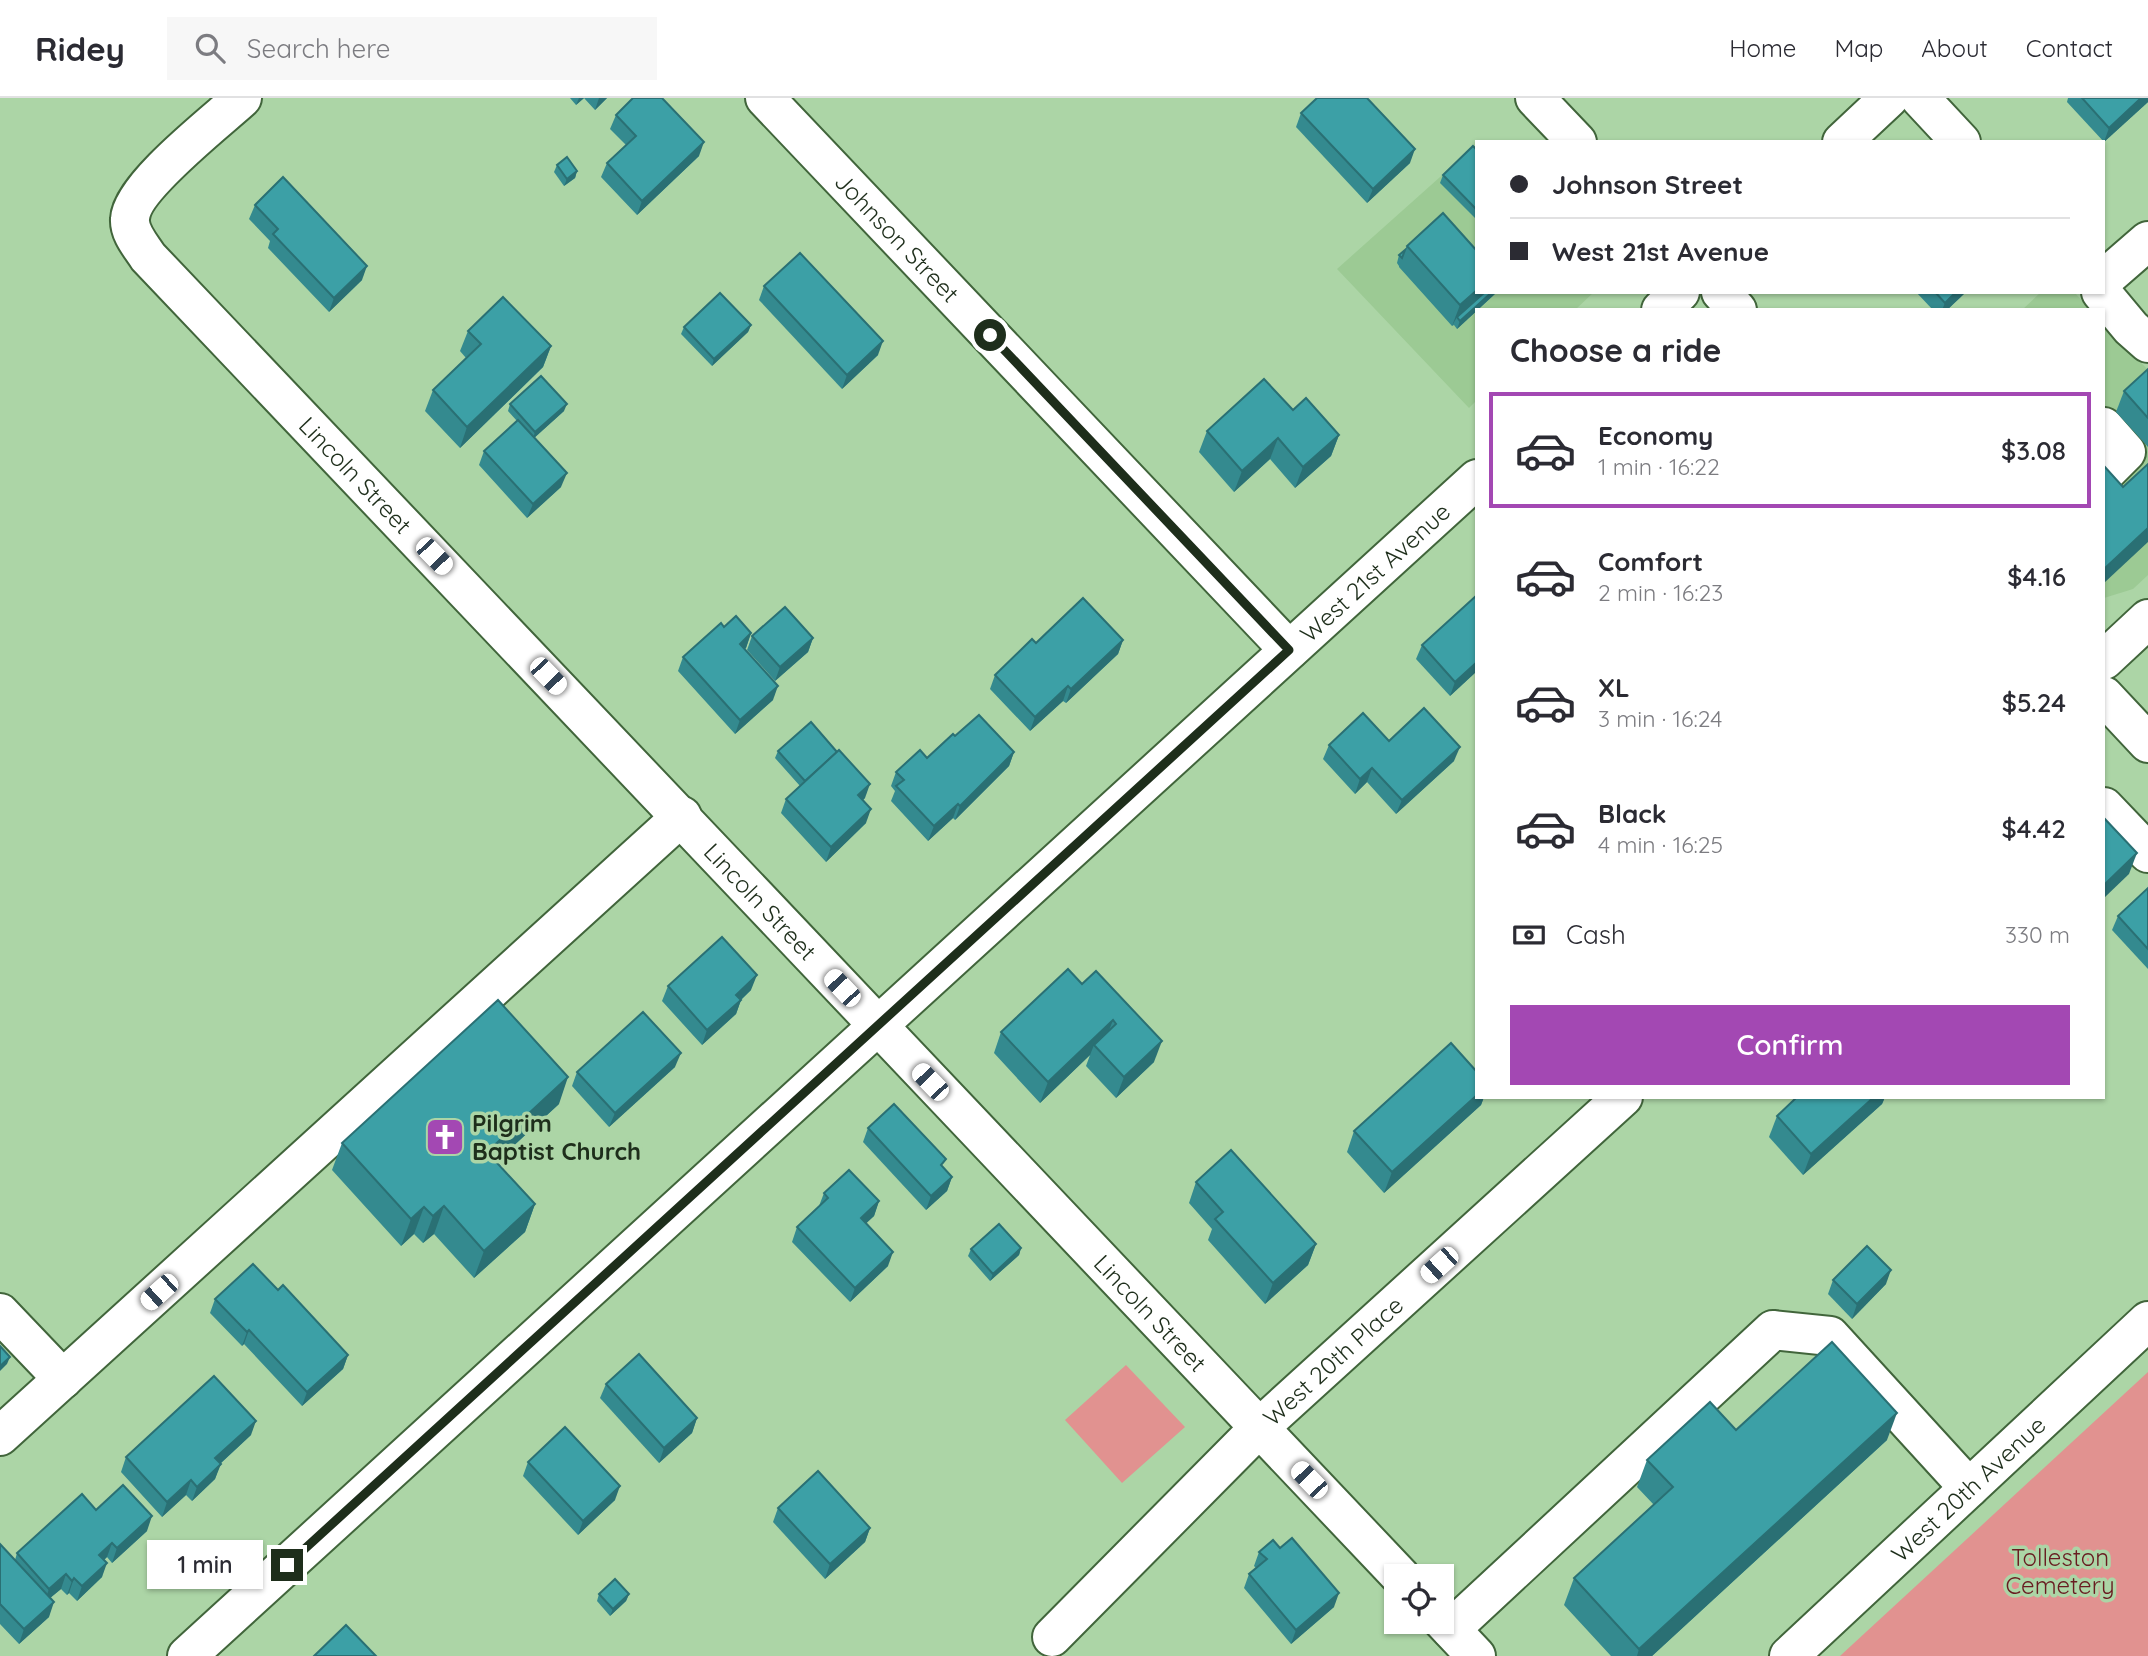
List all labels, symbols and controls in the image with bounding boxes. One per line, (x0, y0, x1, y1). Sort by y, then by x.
search box (167, 17, 657, 80)
text: Ridey (35, 28, 125, 69)
icon: search (191, 29, 229, 67)
text: Search here (247, 32, 390, 65)
text: Home (1729, 33, 1796, 63)
text: Map (1834, 33, 1883, 63)
text: About (1921, 33, 1988, 63)
text: Contact (2026, 33, 2113, 63)
street label: Johnson Street (829, 166, 966, 308)
text: Johnson Street (1552, 168, 1743, 201)
text: West 21st Avenue (1552, 235, 1769, 268)
route start (974, 319, 1006, 351)
text: Choose a ride (1510, 330, 1722, 370)
street label: Lincoln Street (293, 410, 418, 540)
icon: car (1514, 419, 1577, 482)
text: Economy (1598, 419, 1713, 452)
text: $3.08 (2001, 434, 2066, 467)
text: 1 min · 16:22 (1598, 452, 1720, 481)
street label: West 21st Avenue (1294, 496, 1456, 648)
car (412, 534, 457, 578)
icon: car (1514, 545, 1577, 608)
text: Comfort (1598, 545, 1703, 578)
text: $4.16 (2007, 560, 2066, 593)
text: 2 min · 16:23 (1598, 578, 1723, 607)
car (526, 654, 571, 698)
icon: car (1514, 671, 1577, 734)
text: XL (1598, 671, 1630, 704)
text: $5.24 (2002, 686, 2066, 719)
text: 3 min · 16:24 (1598, 704, 1722, 733)
icon: car (1514, 797, 1577, 860)
text: Black (1598, 797, 1667, 830)
text: $4.42 (2001, 812, 2066, 845)
text: 4 min · 16:25 (1598, 830, 1723, 859)
street label: Lincoln Street (698, 837, 823, 966)
icon: cash (1510, 916, 1548, 954)
text: Cash (1566, 918, 1626, 951)
text: 330 m (2005, 920, 2070, 949)
car (820, 965, 865, 1011)
button: Confirm (1510, 1005, 2070, 1085)
car (908, 1060, 953, 1104)
place label: Pilgrim Baptist Church (472, 1108, 641, 1166)
church icon: Pilgrim Baptist Church (424, 1116, 466, 1158)
car (1417, 1243, 1462, 1287)
street label: Lincoln Street (1088, 1248, 1213, 1378)
car (137, 1270, 182, 1314)
street label: West 20th Place (1257, 1290, 1409, 1432)
street label: West 20th Avenue (1885, 1410, 2052, 1568)
car (1287, 1458, 1332, 1502)
callout: 1 min (147, 1540, 262, 1590)
park label: Tolleston Cemetery (2005, 1542, 2115, 1600)
route end (271, 1549, 303, 1581)
text: 1 min (177, 1550, 233, 1579)
map controls (1384, 1564, 1454, 1634)
button: locate (1384, 1564, 1454, 1634)

